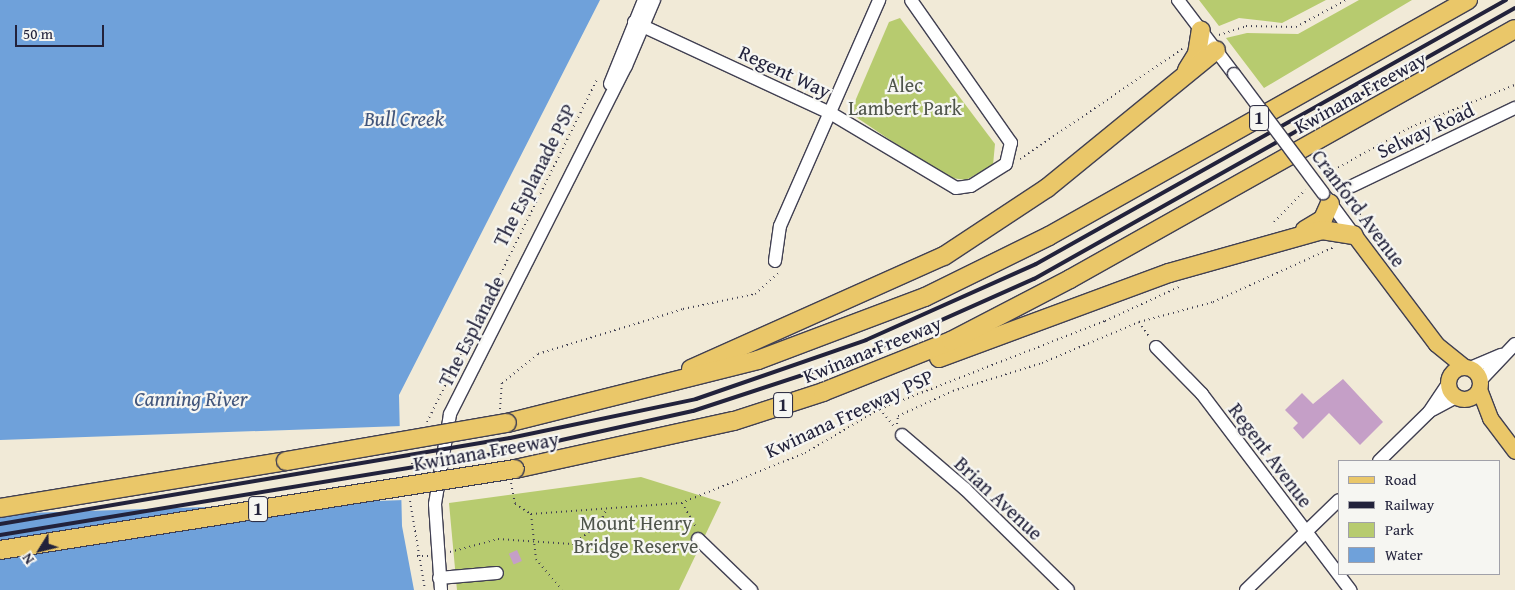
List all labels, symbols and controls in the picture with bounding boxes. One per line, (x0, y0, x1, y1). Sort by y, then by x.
scale bar (18, 15, 106, 47)
text: 50 m (23, 23, 53, 44)
street label: Regent Way (735, 39, 835, 103)
street label: Kwinana Freeway (1290, 46, 1430, 138)
park label: Alec Lambert Park (848, 73, 962, 120)
street label: Selway Road (1373, 97, 1477, 163)
street label: The Esplanade PSP (488, 100, 580, 250)
road number: 1 (1249, 102, 1269, 134)
water label: Bull Creek (364, 106, 444, 132)
street label: Cranford Avenue (1307, 145, 1411, 271)
street label: The Esplanade (433, 272, 509, 390)
street label: Kwinana Freeway (799, 310, 945, 388)
street label: Kwinana Freeway PSP (761, 363, 937, 463)
water label: Canning River (134, 386, 248, 412)
road number: 1 (773, 388, 793, 422)
street label: Regent Avenue (1224, 398, 1318, 512)
street label: Kwinana Freeway (411, 426, 561, 476)
street label: Brian Avenue (950, 451, 1048, 545)
legend (1338, 460, 1500, 575)
text: Road (1385, 469, 1416, 490)
road number: 1 (248, 492, 268, 526)
text: Railway (1385, 494, 1434, 515)
park label: Mount Henry Bridge Reserve (574, 511, 698, 558)
text: Park (1385, 519, 1414, 540)
north arrow (15, 525, 65, 575)
text: Water (1385, 544, 1423, 565)
text: N (17, 549, 39, 568)

